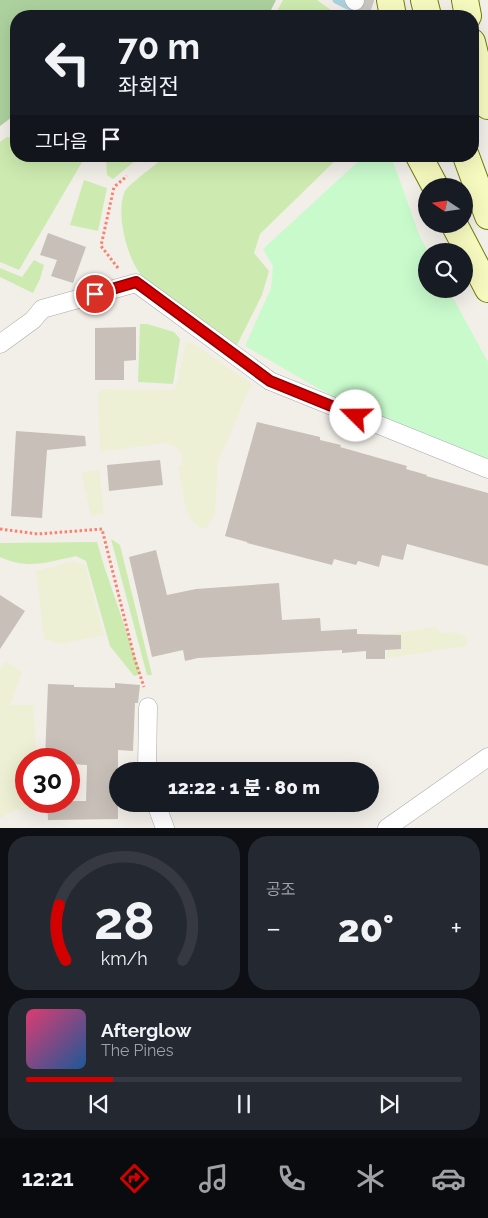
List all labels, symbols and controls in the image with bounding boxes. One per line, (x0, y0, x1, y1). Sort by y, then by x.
text: 70 m (118, 26, 200, 67)
icon: left (35, 30, 100, 95)
text: 좌회전 (118, 73, 179, 99)
icon: arrive (97, 125, 125, 153)
text: 그다음 (35, 130, 87, 152)
north arrow (418, 178, 472, 232)
map controls (418, 178, 473, 298)
button: search (418, 243, 473, 298)
pin (74, 273, 116, 315)
icon: arrive (81, 280, 109, 308)
position arrow (329, 389, 381, 441)
speed limit sign: 30 (15, 748, 80, 813)
text: 12:22 · 1 분 · 80 m (168, 776, 320, 798)
text: 공조 (266, 880, 295, 899)
text: 28 (94, 890, 154, 951)
text: 20° (338, 906, 394, 951)
text: − (266, 912, 281, 945)
text: + (450, 912, 462, 945)
text: km/h (100, 948, 148, 969)
text: Afterglow (101, 1019, 191, 1041)
text: The Pines (101, 1041, 173, 1060)
icon: previous (85, 1090, 113, 1118)
icon: pause (230, 1090, 258, 1118)
icon: next (375, 1090, 403, 1118)
icon: directions (117, 1161, 152, 1196)
icon: music (196, 1161, 231, 1196)
icon: phone (274, 1161, 309, 1196)
icon: climate (353, 1161, 388, 1196)
icon: car (431, 1161, 466, 1196)
text: 12:21 (22, 1165, 74, 1191)

